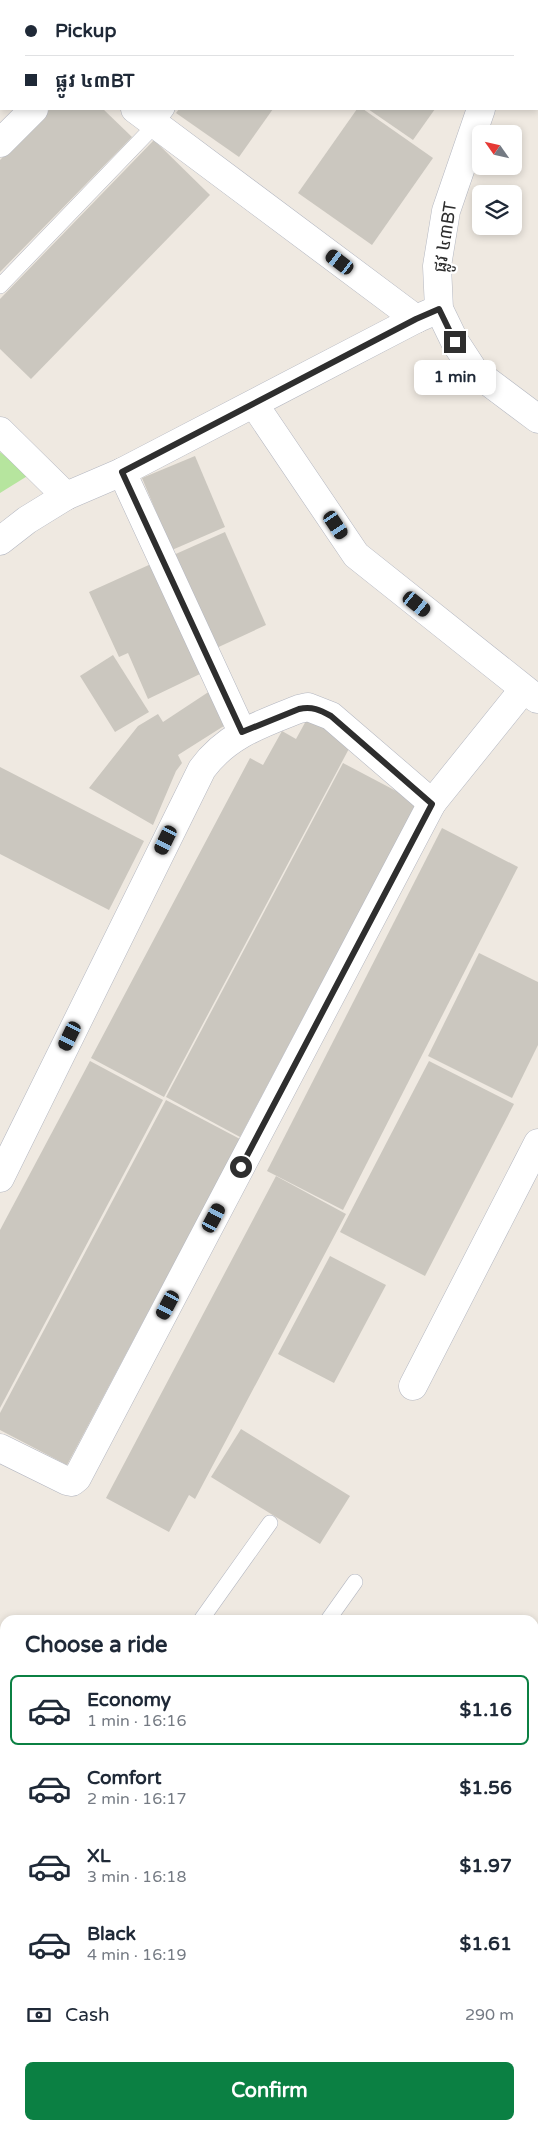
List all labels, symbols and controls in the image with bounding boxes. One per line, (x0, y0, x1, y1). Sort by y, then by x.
text: Pickup (55, 20, 116, 42)
text: ផ្លូវ ៤៣BT (55, 70, 135, 92)
north arrow (472, 125, 522, 175)
map controls (472, 125, 522, 235)
button: layers (472, 185, 522, 235)
street label: ផ្លូវ ៤៣BT (429, 200, 467, 275)
car (323, 247, 356, 277)
route end (444, 331, 466, 353)
callout: 1 min (414, 360, 496, 394)
text: 1 min (434, 367, 476, 387)
car (321, 508, 350, 542)
car (400, 589, 433, 619)
car (152, 823, 179, 857)
car (56, 1019, 83, 1053)
route start (230, 1156, 252, 1178)
car (200, 1201, 227, 1235)
car (154, 1288, 181, 1322)
text: Choose a ride (25, 1632, 168, 1658)
icon: car (27, 1688, 72, 1733)
text: Economy (87, 1689, 171, 1711)
text: $1.16 (460, 1699, 512, 1721)
text: 1 min · 16:16 (87, 1711, 186, 1731)
icon: car (27, 1766, 72, 1811)
text: Comfort (87, 1767, 161, 1789)
text: $1.56 (460, 1777, 512, 1799)
text: 2 min · 16:17 (87, 1789, 186, 1809)
icon: car (27, 1844, 72, 1889)
text: XL (87, 1845, 111, 1867)
text: $1.97 (460, 1855, 512, 1877)
text: 3 min · 16:18 (87, 1867, 186, 1887)
icon: car (27, 1922, 72, 1967)
text: Black (87, 1923, 136, 1945)
text: $1.61 (460, 1933, 512, 1955)
text: 4 min · 16:19 (87, 1945, 186, 1965)
icon: cash (25, 2001, 53, 2029)
text: Cash (65, 2004, 110, 2026)
text: 290 m (465, 2005, 514, 2025)
button: Confirm (25, 2062, 514, 2120)

